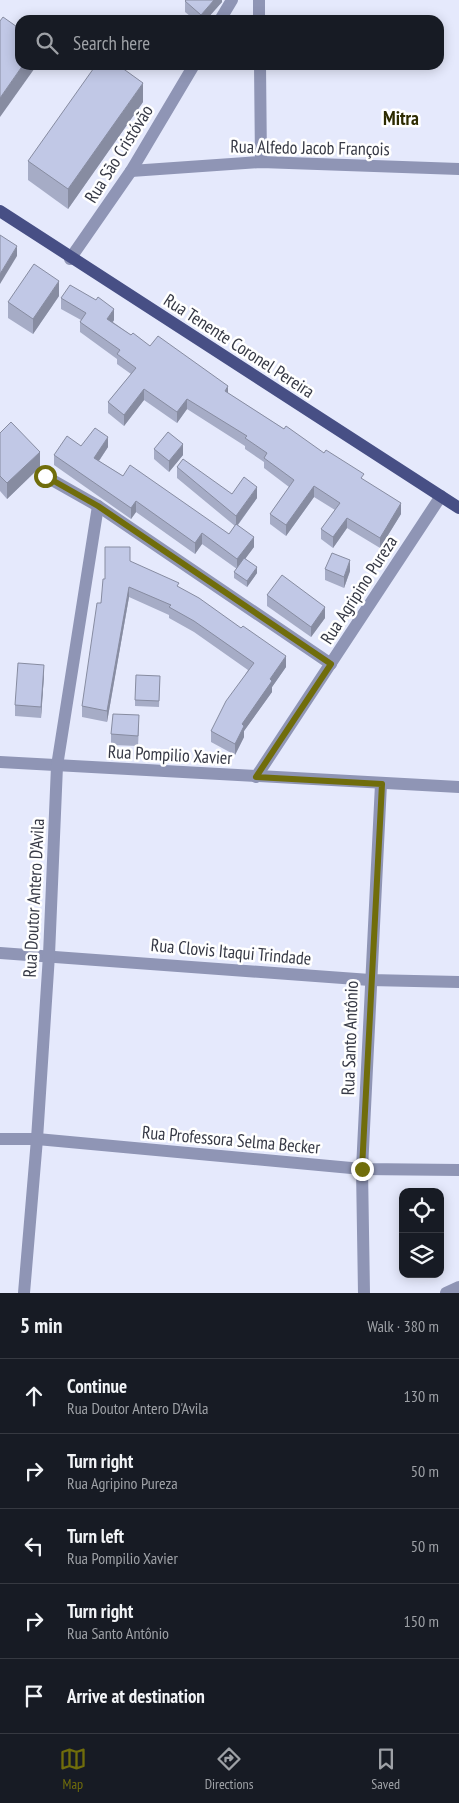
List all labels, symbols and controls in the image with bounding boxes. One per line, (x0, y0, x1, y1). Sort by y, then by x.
search box (15, 15, 444, 70)
icon: search (33, 29, 61, 57)
text: Search here (73, 31, 150, 55)
street label: Rua São Cristóvão (79, 100, 158, 207)
district label: Mitra (383, 106, 419, 130)
street label: Rua Alfedo Jacob François (230, 135, 390, 160)
street label: Rua Tenente Coronel Pereira (160, 288, 319, 403)
route start (34, 465, 57, 488)
street label: Rua Agripino Pureza (315, 531, 402, 648)
street label: Rua Pompilio Xavier (107, 740, 233, 769)
street label: Rua Doutor Antero D'Avila (18, 818, 49, 978)
street label: Rua Clovis Itaqui Trindade (150, 933, 312, 970)
street label: Rua Santo Antônio (336, 980, 363, 1096)
street label: Rua Professora Selma Becker (141, 1120, 321, 1159)
route end (351, 1158, 374, 1181)
map controls (399, 1188, 444, 1278)
button: locate (399, 1188, 444, 1233)
button: layers (399, 1233, 444, 1278)
text: 5 min (20, 1312, 62, 1339)
text: Walk · 380 m (367, 1316, 439, 1336)
text: Continue (67, 1374, 127, 1398)
icon: ahead (20, 1382, 48, 1410)
text: 130 m (404, 1386, 439, 1406)
text: Rua Doutor Antero D'Avila (67, 1398, 208, 1418)
text: Turn right (67, 1449, 133, 1473)
icon: right (20, 1457, 48, 1485)
text: 50 m (411, 1461, 439, 1481)
text: Rua Agripino Pureza (67, 1473, 178, 1493)
text: Turn left (67, 1524, 124, 1548)
icon: left (20, 1532, 48, 1560)
text: 50 m (411, 1536, 439, 1556)
text: Rua Pompilio Xavier (67, 1548, 178, 1568)
text: Turn right (67, 1599, 133, 1623)
icon: right (20, 1607, 48, 1635)
text: 150 m (404, 1611, 439, 1631)
text: Rua Santo Antônio (67, 1623, 169, 1643)
icon: arrive (20, 1682, 48, 1710)
text: Arrive at destination (67, 1684, 205, 1708)
tab: Map (59, 1745, 87, 1793)
tab: Directions (205, 1745, 253, 1793)
tab: Saved (371, 1745, 400, 1793)

